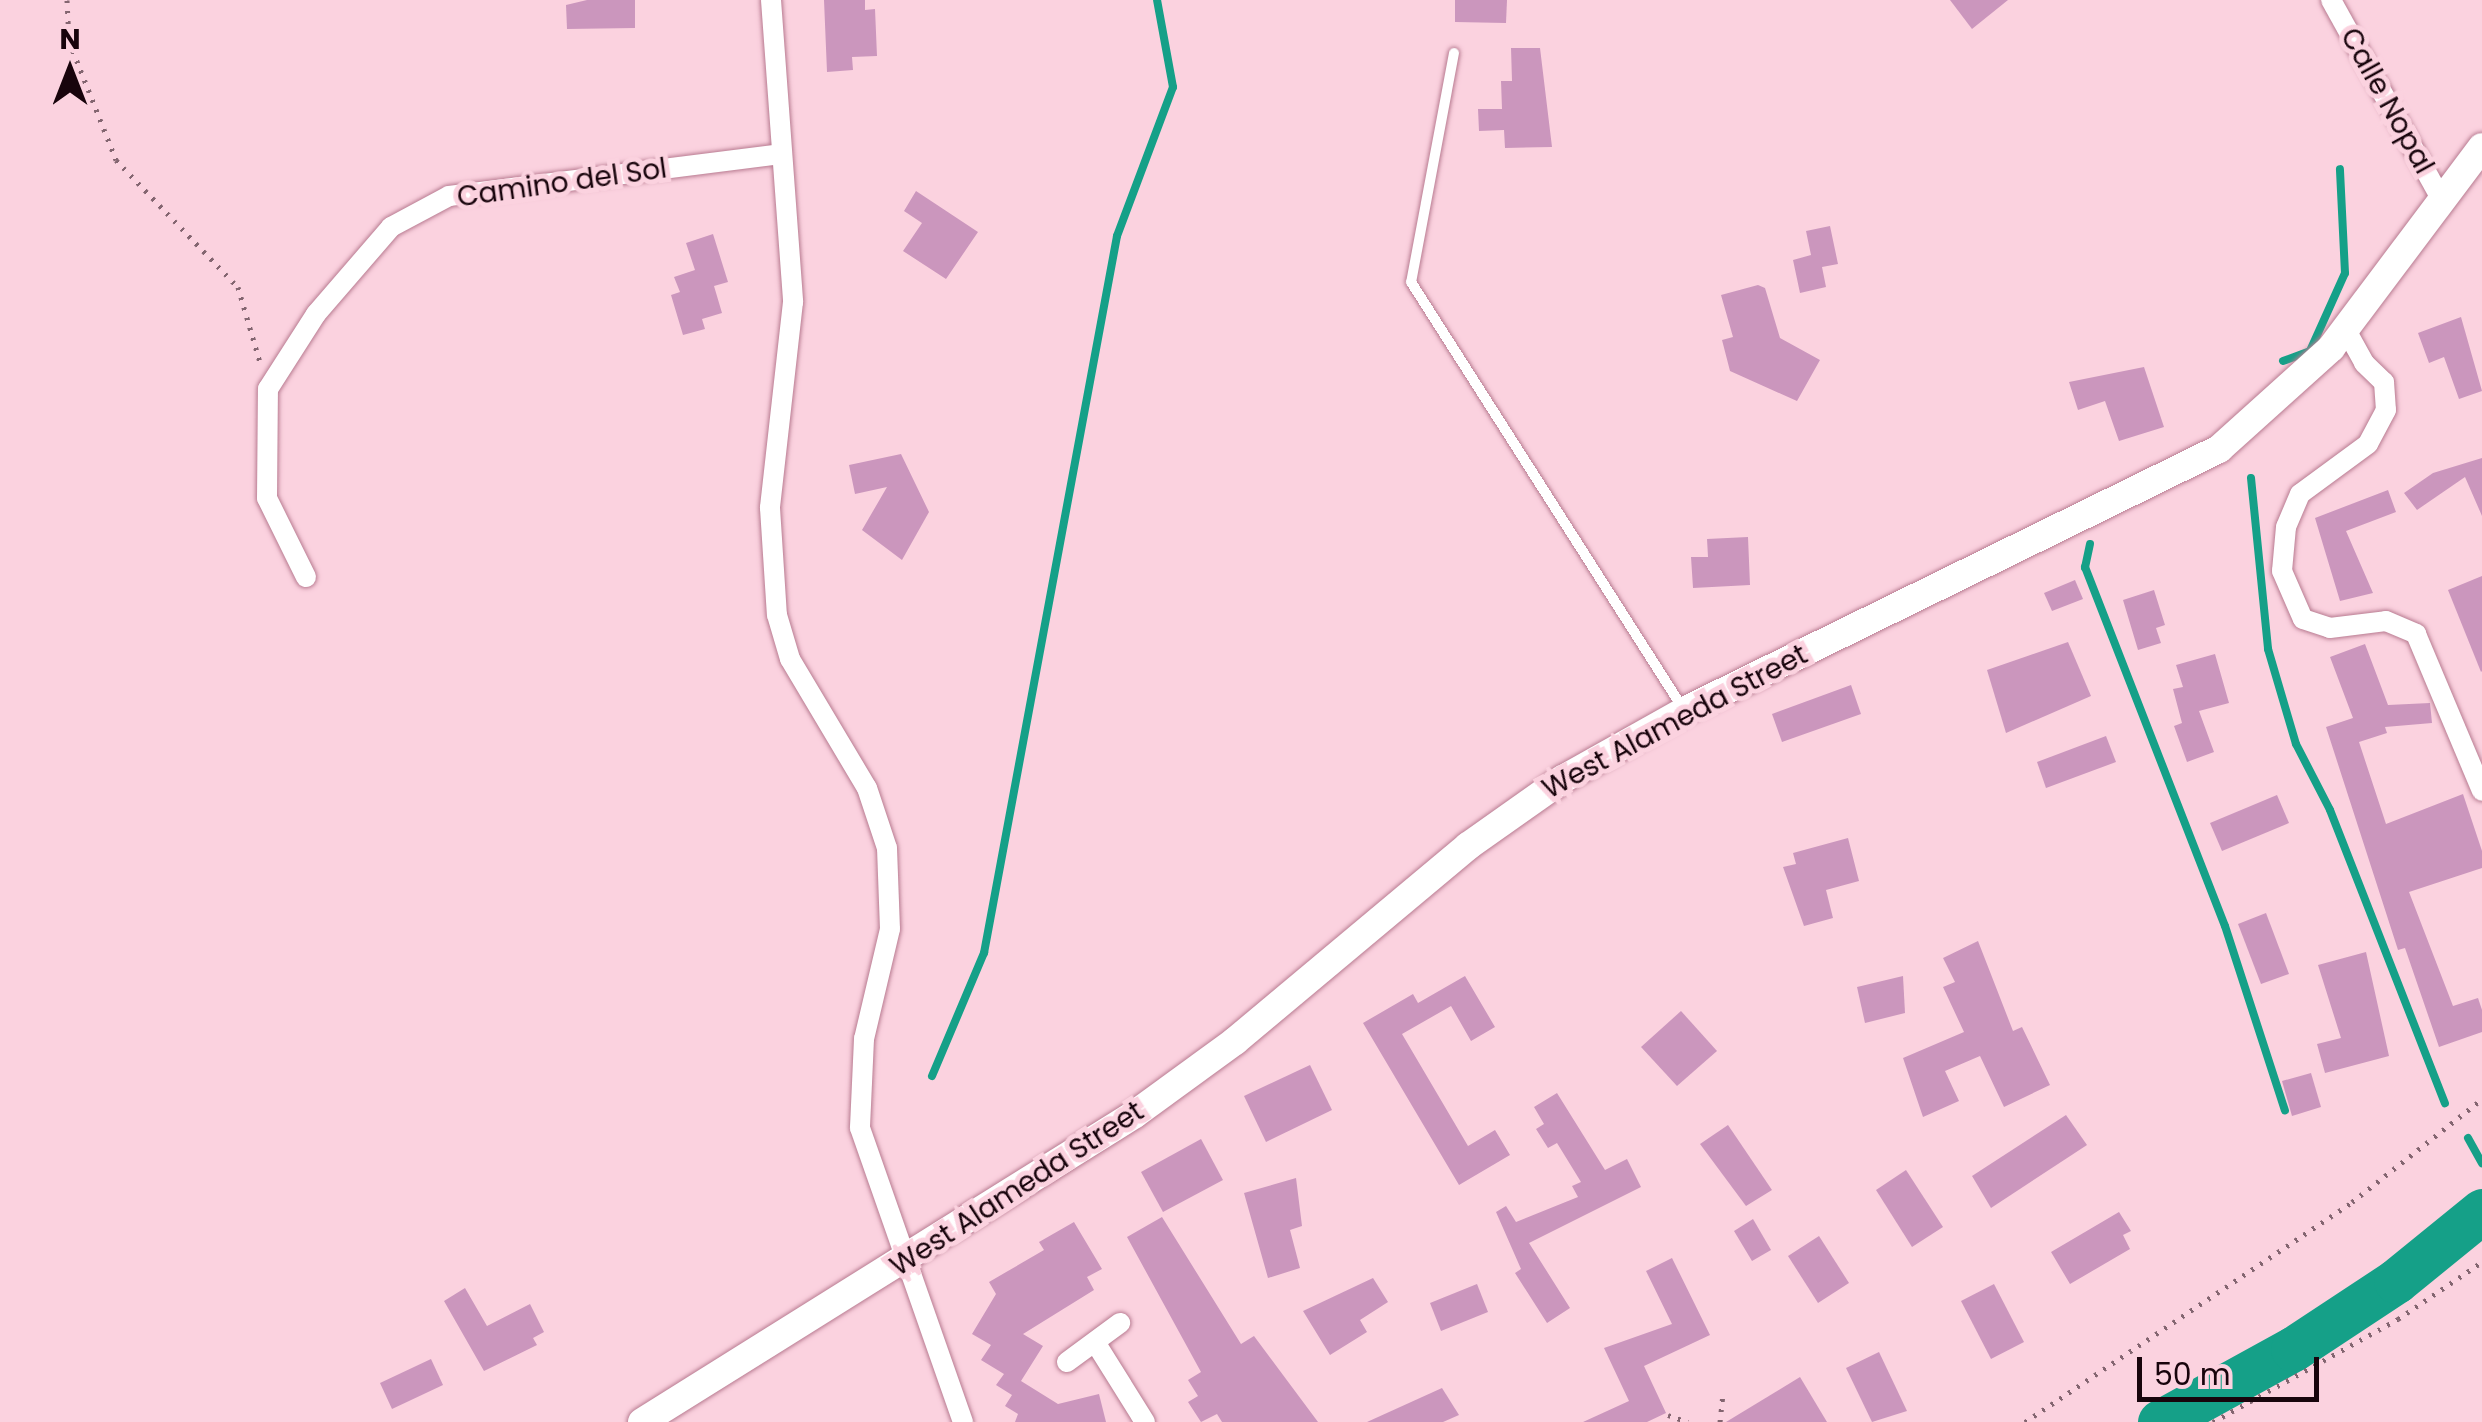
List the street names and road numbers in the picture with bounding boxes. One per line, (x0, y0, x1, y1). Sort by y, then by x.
street label: Calle Nopal (2333, 22, 2441, 180)
street label: Camino del Sol (455, 152, 669, 214)
street label: West Alameda Street (1537, 638, 1813, 806)
street label: West Alameda Street (884, 1095, 1150, 1283)

